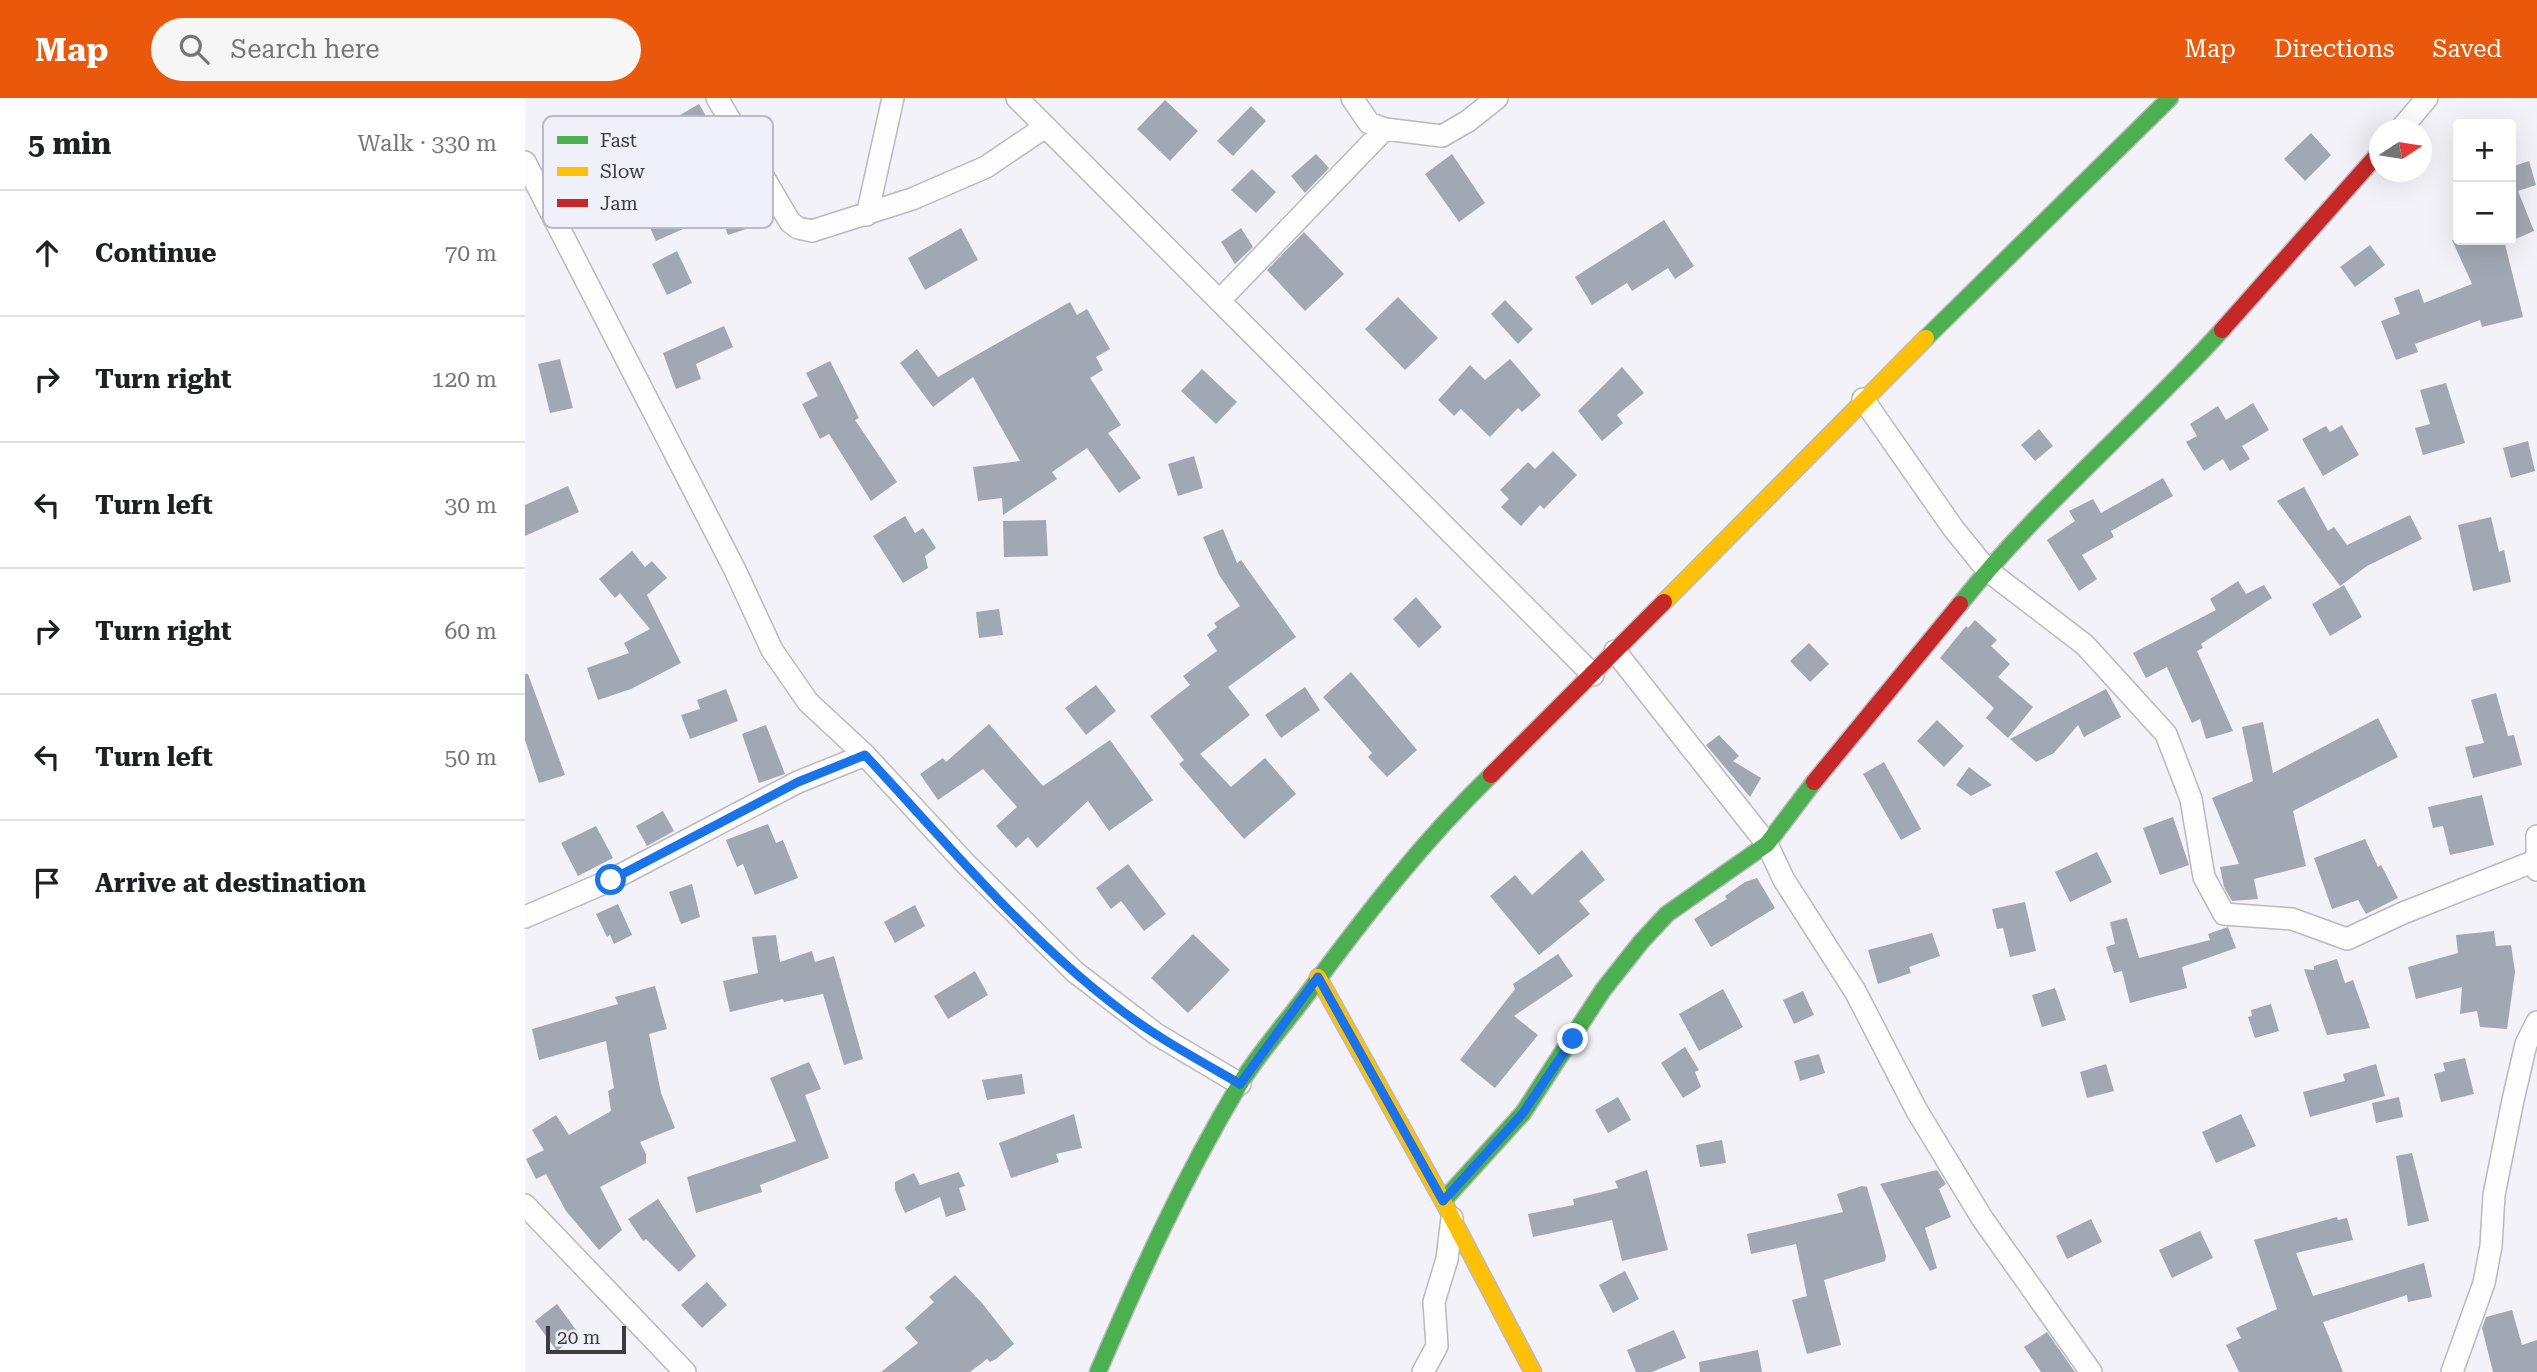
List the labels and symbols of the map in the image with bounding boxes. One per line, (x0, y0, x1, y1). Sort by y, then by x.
legend (543, 116, 773, 228)
north arrow (2369, 119, 2432, 182)
text: Fast (600, 129, 637, 152)
text: Slow (600, 160, 645, 183)
text: Jam (600, 192, 638, 215)
route start (595, 864, 626, 895)
route end (1557, 1023, 1588, 1054)
scale bar (546, 1323, 627, 1355)

